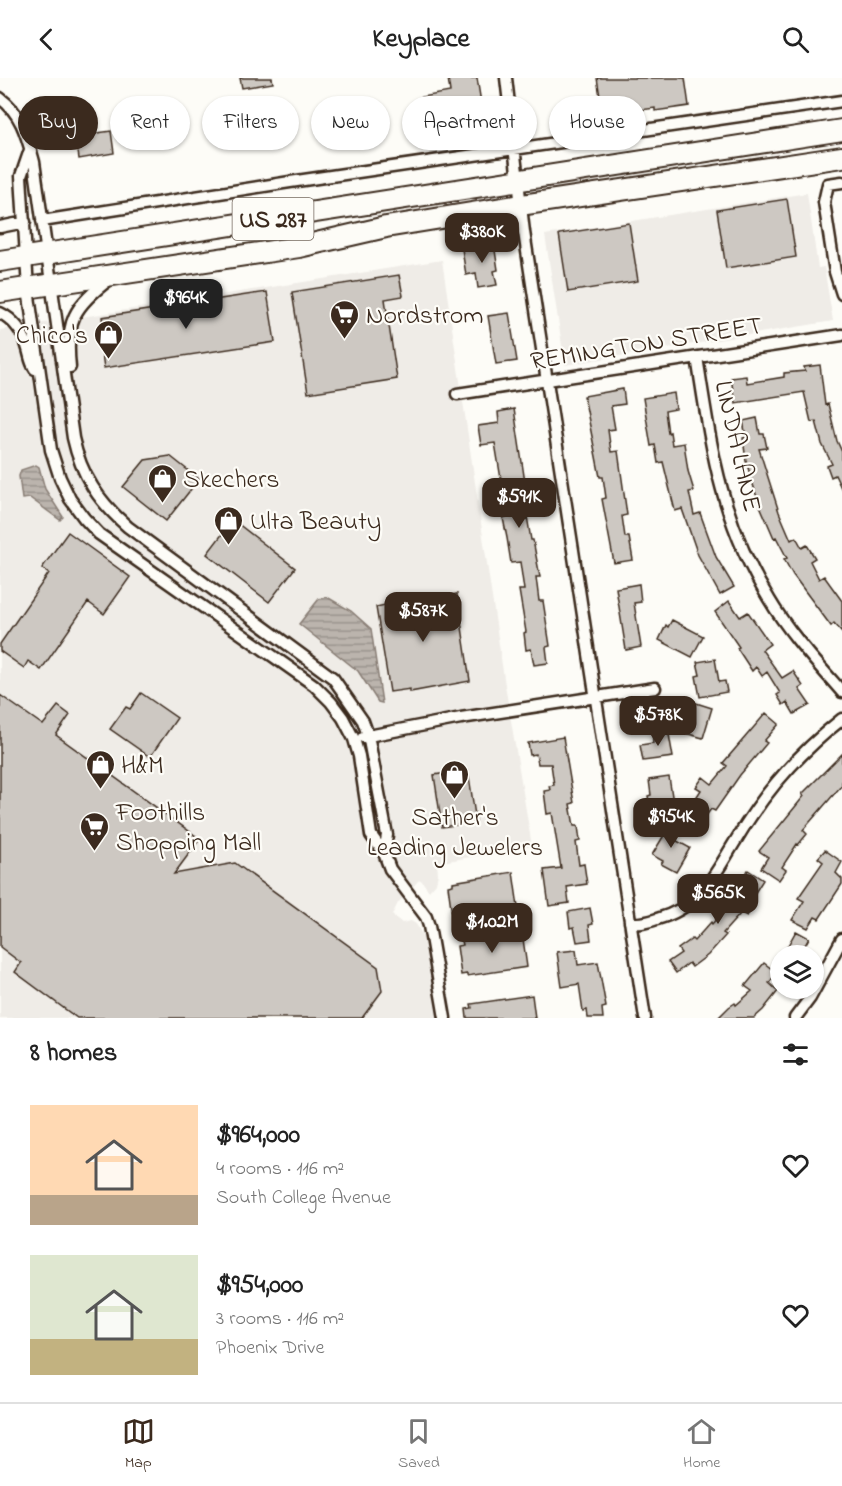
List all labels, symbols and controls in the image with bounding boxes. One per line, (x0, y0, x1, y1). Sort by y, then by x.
text: Keyplace (372, 20, 470, 59)
icon: back (30, 23, 63, 56)
icon: search (779, 23, 812, 56)
chip: Buy (18, 96, 98, 150)
chip: Rent (110, 96, 190, 150)
chip: Filters (202, 96, 299, 150)
chip: New (311, 96, 390, 150)
chip: Apartment (402, 96, 537, 150)
chip: House (549, 96, 646, 150)
road number: US 287 (232, 198, 314, 240)
pin: $380K (440, 213, 524, 264)
text: $380K (459, 218, 505, 247)
pin: $964K (144, 279, 228, 330)
text: $964K (164, 284, 208, 313)
supermarket icon: Nordstrom (329, 298, 361, 340)
place label: Nordstrom (366, 298, 483, 336)
street label: REMINGTON STREET (528, 308, 765, 382)
place label: Chico's (16, 318, 88, 356)
shop icon: Chico's (93, 318, 125, 360)
street label: LINDA LANE (703, 377, 770, 516)
shop icon: Skechers (146, 462, 178, 504)
place label: Skechers (183, 462, 280, 500)
pin: $591K (477, 478, 561, 529)
text: $591K (496, 483, 542, 512)
shop icon: Ulta Beauty (213, 504, 245, 546)
place label: Ulta Beauty (250, 504, 381, 542)
pin: $587K (381, 592, 465, 643)
text: $587K (399, 597, 447, 626)
pin: $578K (616, 696, 700, 747)
text: $578K (634, 701, 682, 730)
shop icon: H&M (84, 748, 116, 790)
place label: H&M (121, 748, 164, 786)
shop icon: Sather's Leading Jewelers (439, 758, 471, 800)
place label: Foothills Shopping Mall (115, 795, 261, 863)
pin: $954K (629, 798, 713, 849)
place label: Sather's Leading Jewelers (367, 800, 543, 868)
text: $954K (647, 803, 695, 832)
supermarket icon: Foothills Shopping Mall (79, 810, 111, 852)
pin: $565K (676, 874, 760, 925)
text: $565K (691, 879, 745, 908)
pin: $1.02M (443, 903, 541, 954)
text: $1.02M (465, 908, 519, 937)
map controls (770, 945, 824, 999)
button: layers (770, 945, 824, 999)
text: 8 homes (30, 1035, 117, 1073)
icon: filters (779, 1038, 812, 1071)
text: $964,000 (216, 1117, 300, 1155)
icon: home (78, 1129, 150, 1201)
icon: heart (779, 1149, 812, 1182)
text: 4 rooms · 116 m² (216, 1155, 344, 1184)
text: South College Avenue (216, 1184, 391, 1213)
text: $954,000 (216, 1267, 303, 1305)
icon: home (78, 1279, 150, 1351)
icon: heart (779, 1299, 812, 1332)
text: 3 rooms · 116 m² (216, 1305, 344, 1334)
text: Phoenix Drive (216, 1334, 324, 1363)
tab: Map (122, 1415, 155, 1475)
tab: Saved (398, 1415, 440, 1475)
tab: Home (683, 1415, 720, 1475)

